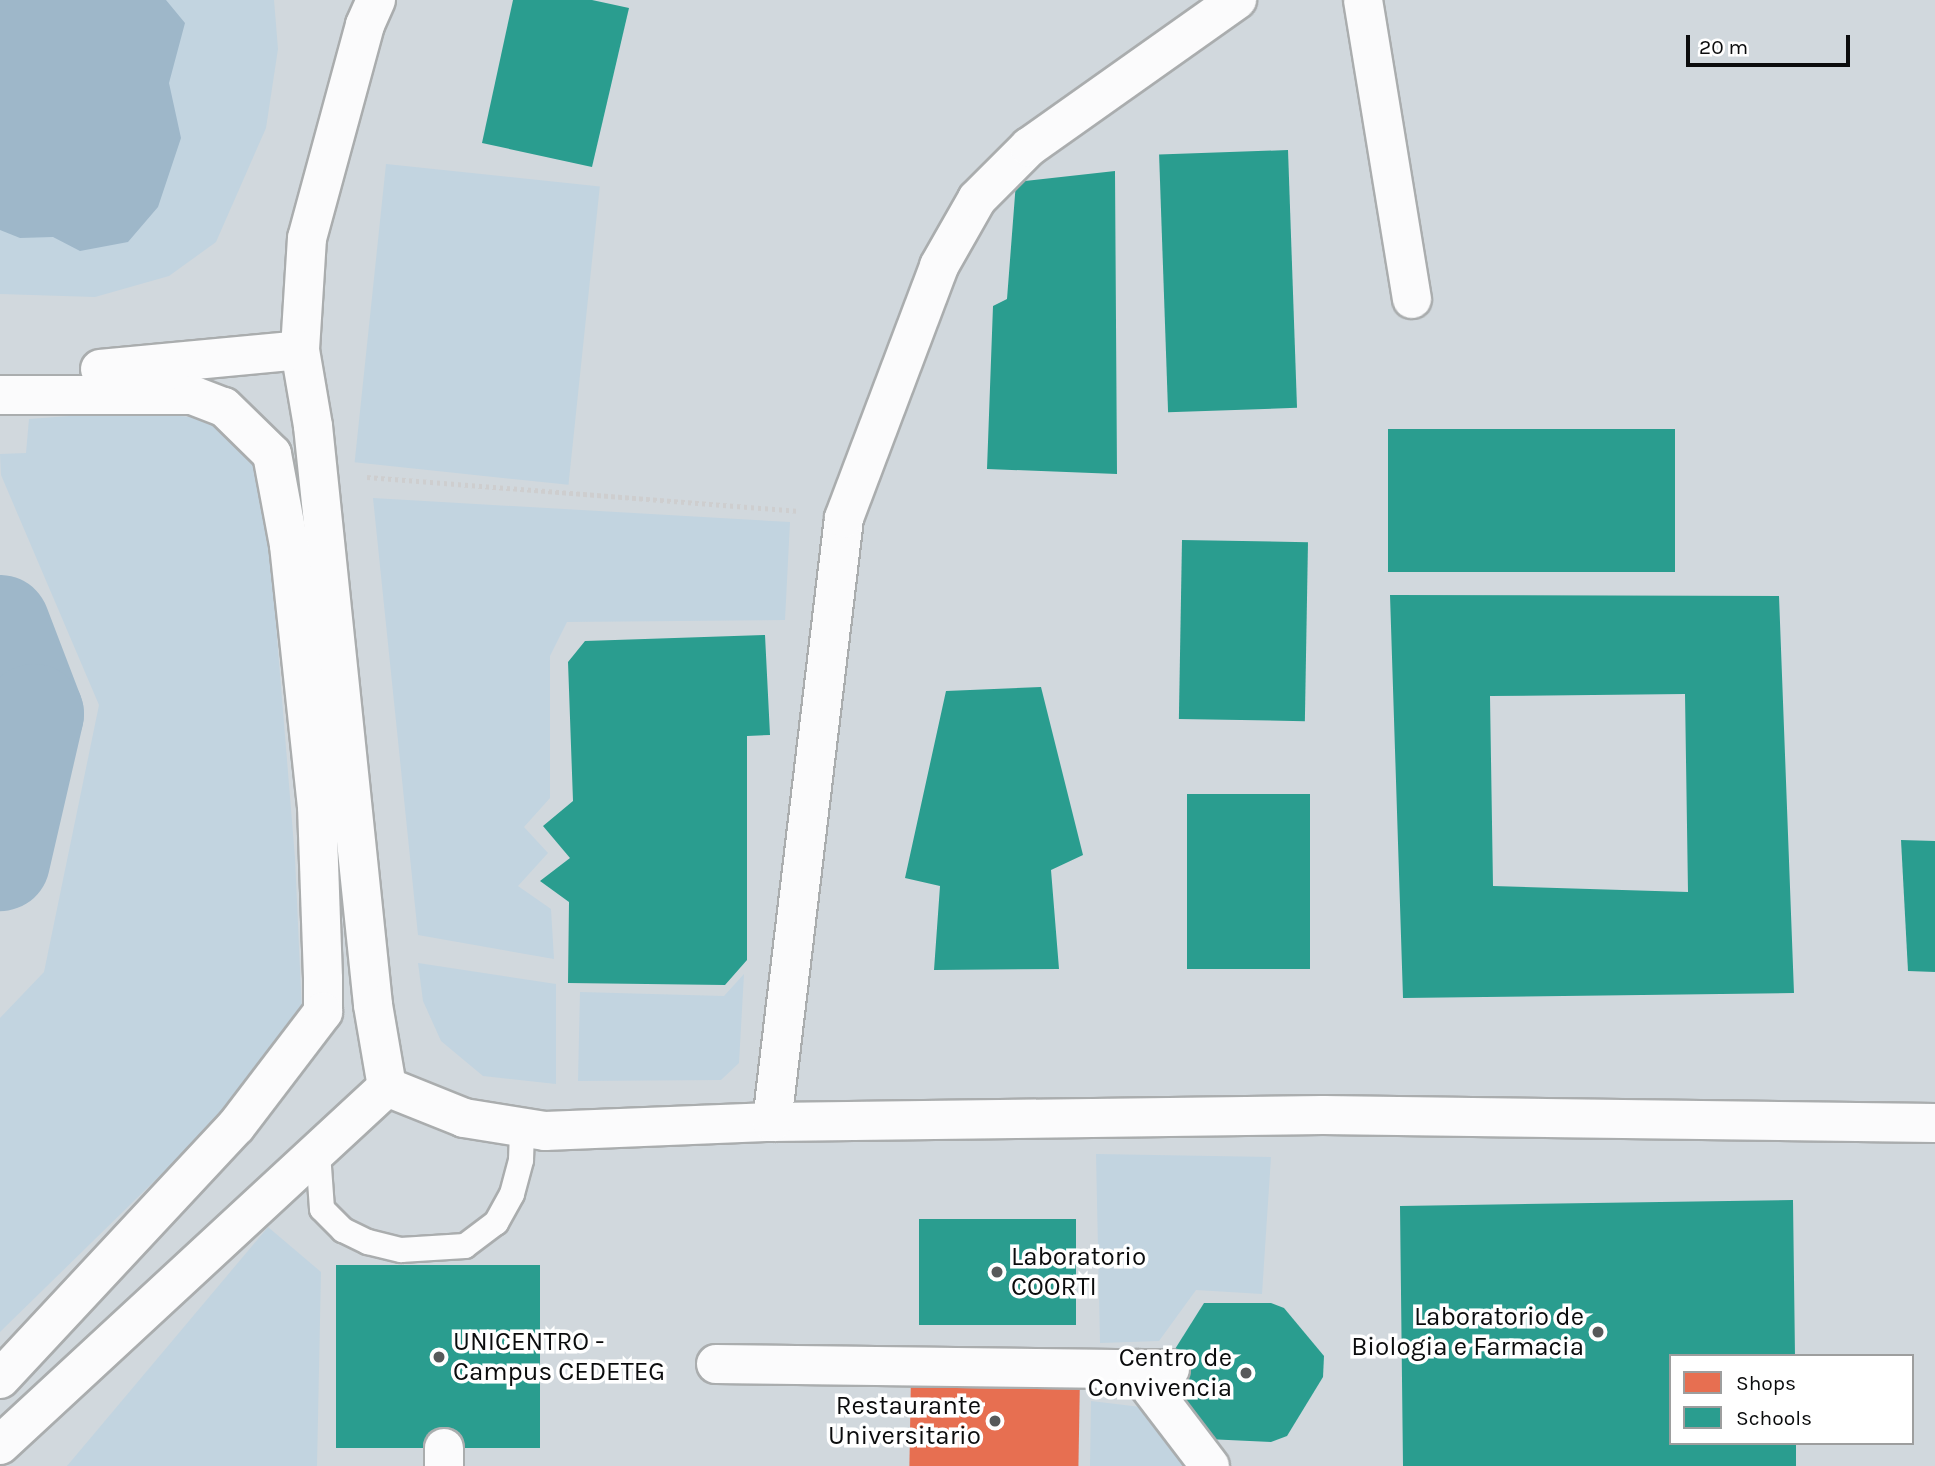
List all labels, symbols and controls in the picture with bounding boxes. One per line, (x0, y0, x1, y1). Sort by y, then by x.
scale bar (1690, 21, 1854, 65)
text: 20 m (1699, 35, 1748, 59)
place label: Laboratorio COORTI (1011, 1241, 1146, 1302)
marker: Laboratorio COORTI (989, 1264, 1005, 1280)
place label: Laboratorio de Biologia e Farmacia (1351, 1301, 1584, 1362)
marker: Laboratorio de Biologia e Farmacia (1590, 1324, 1606, 1340)
place label: UNICENTRO - Campus CEDETEG (453, 1326, 665, 1388)
place label: Centro de Convivencia (1088, 1342, 1232, 1404)
marker: UNICENTRO - Campus CEDETEG (431, 1349, 447, 1365)
legend (1669, 1354, 1914, 1445)
marker: Centro de Convivencia (1238, 1365, 1254, 1381)
text: Shops (1736, 1371, 1796, 1395)
place label: Restaurante Universitario (828, 1390, 981, 1452)
text: Schools (1736, 1406, 1812, 1430)
marker: Restaurante Universitario (987, 1413, 1003, 1429)

